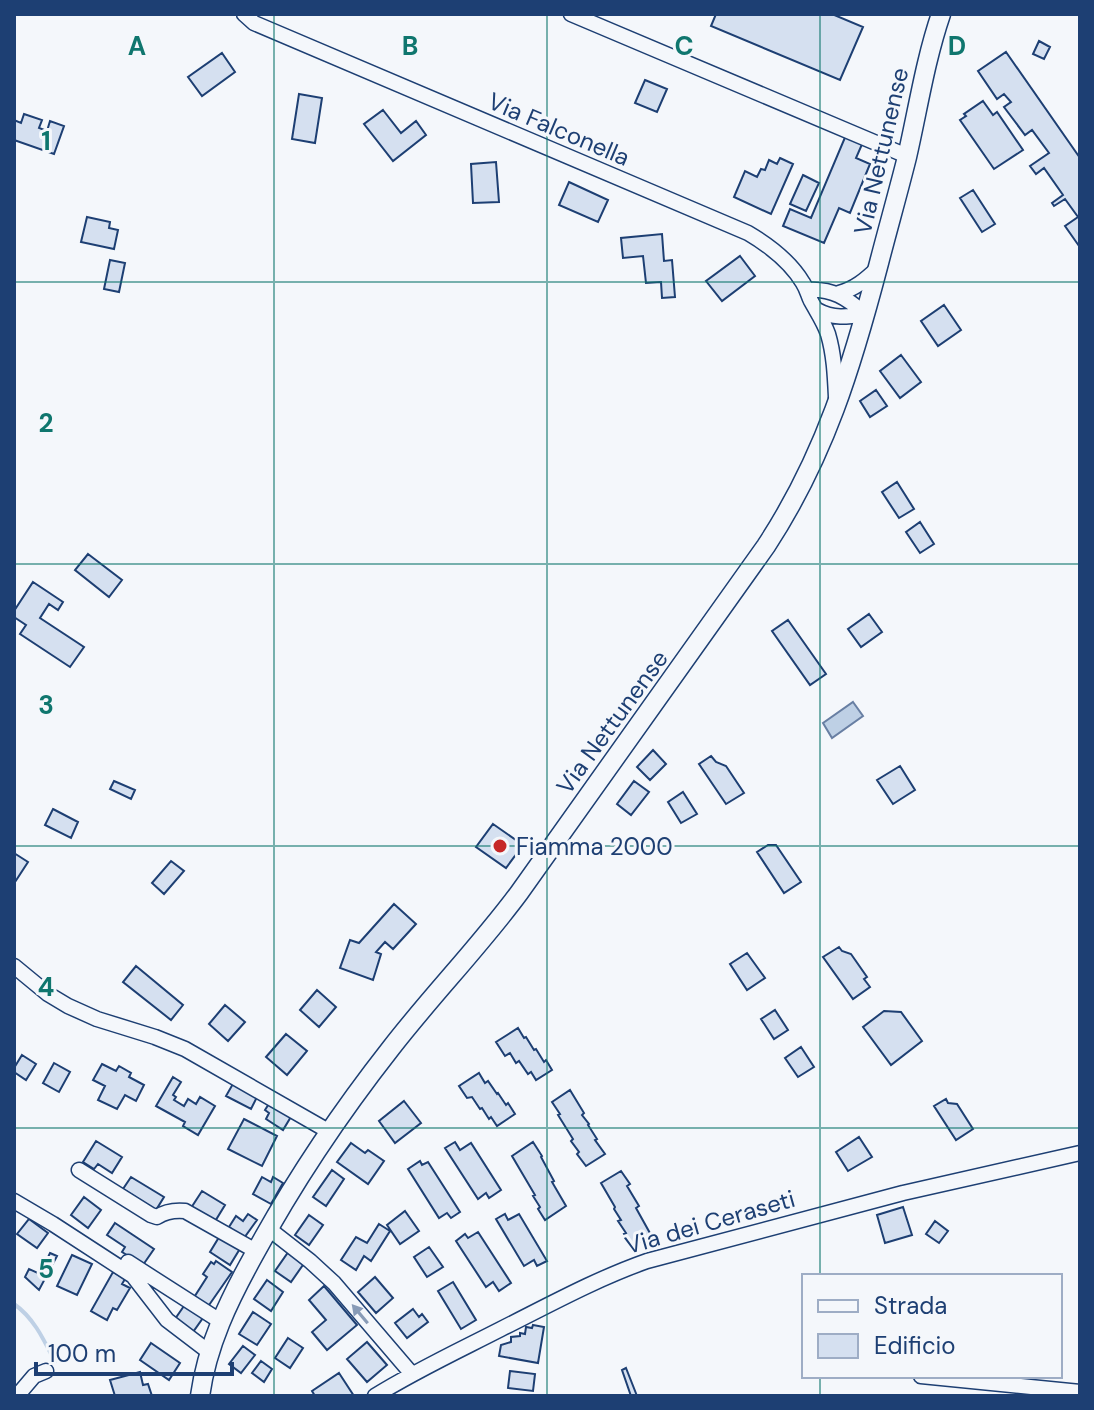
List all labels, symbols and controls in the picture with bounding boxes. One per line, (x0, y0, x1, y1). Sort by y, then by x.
text: A (128, 29, 146, 63)
text: B (402, 29, 418, 63)
text: C (674, 29, 694, 63)
text: D (948, 29, 966, 63)
street label: Via Nettunense (847, 64, 915, 238)
street label: Via Falconella (484, 85, 634, 173)
text: 1 (41, 124, 51, 158)
text: 2 (38, 406, 54, 440)
street label: Via Nettunense (549, 644, 675, 800)
text: 3 (38, 688, 54, 722)
place label: Fiamma 2000 (516, 831, 673, 862)
marker: Fiamma 2000 (491, 837, 509, 855)
text: 4 (38, 970, 54, 1004)
street label: Via dei Ceraseti (621, 1183, 799, 1261)
text: 5 (38, 1252, 54, 1286)
legend (802, 1274, 1062, 1378)
text: Strada (874, 1290, 947, 1321)
one-way arrow (352, 1304, 370, 1324)
scale bar (36, 1326, 232, 1376)
text: Edificio (874, 1330, 956, 1361)
text: 100 m (48, 1338, 116, 1369)

